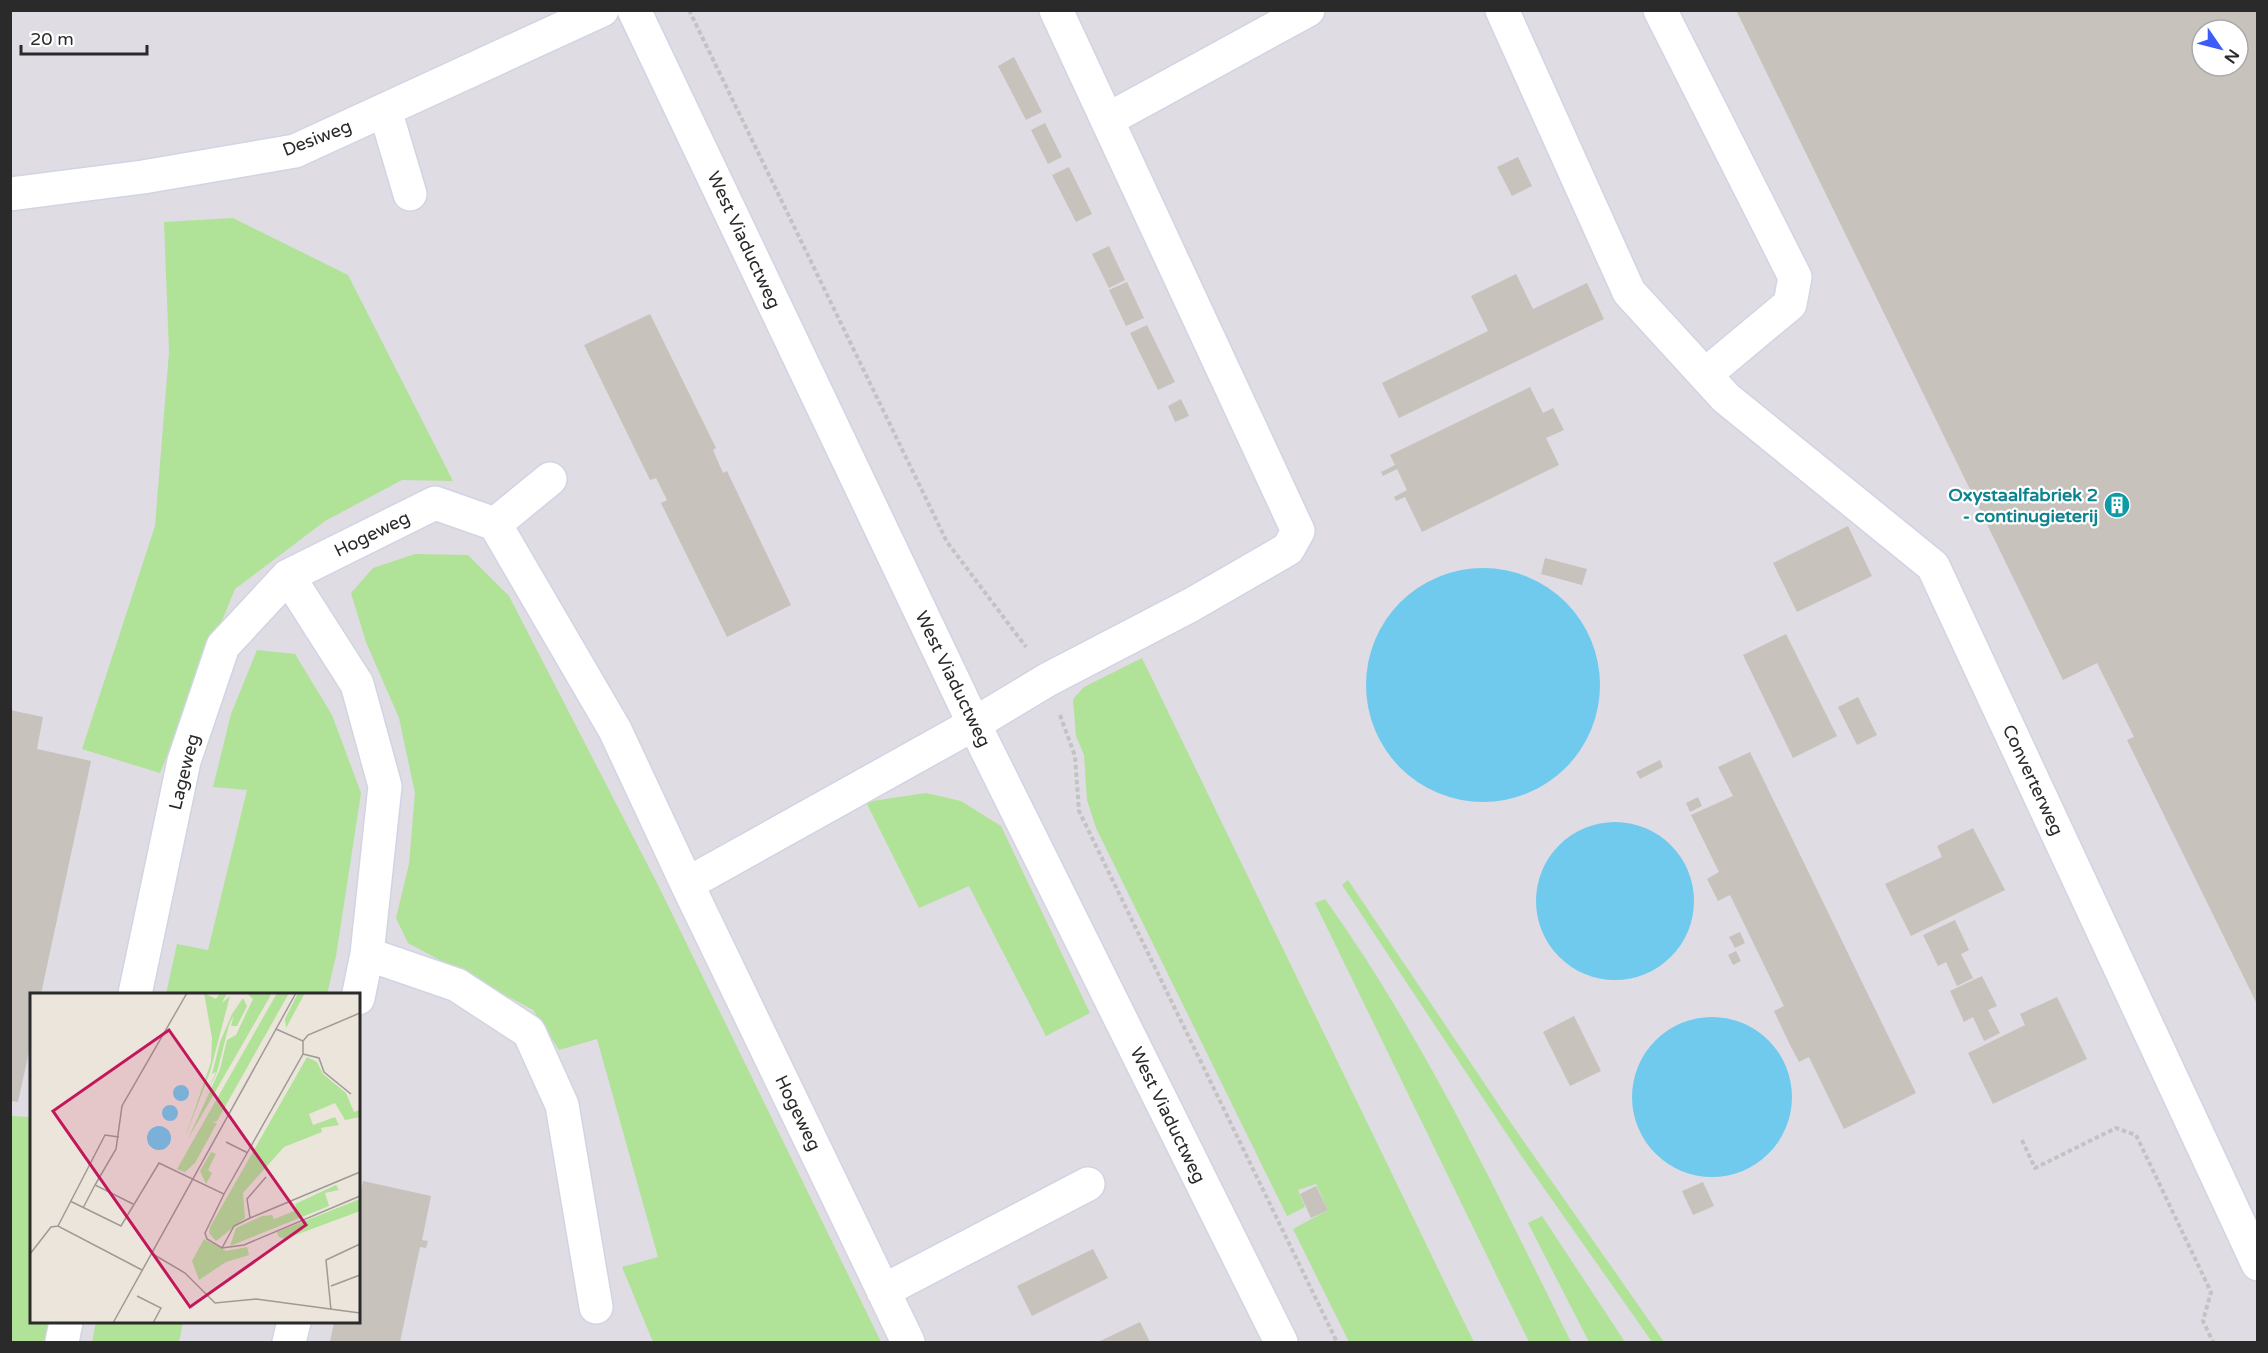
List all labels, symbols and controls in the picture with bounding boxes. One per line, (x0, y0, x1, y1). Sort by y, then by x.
scale bar (21, 18, 147, 56)
north arrow (2190, 18, 2250, 78)
text: 20 m (30, 28, 74, 50)
text: N (2220, 45, 2243, 67)
street label: Desiweg (279, 115, 355, 161)
street label: West Viaductweg (703, 168, 785, 312)
place label: Oxystaalfabriek 2 - continugieterij (1948, 484, 2098, 527)
building icon: Oxystaalfabriek 2 - continugieterij (2102, 490, 2132, 520)
street label: Hogeweg (331, 506, 413, 562)
street label: West Viaductweg (910, 607, 996, 751)
street label: Converterweg (1998, 721, 2068, 839)
street label: Lageweg (164, 732, 204, 812)
inset map (30, 993, 360, 1323)
street label: West Viaductweg (1125, 1043, 1211, 1187)
street label: Hogeweg (770, 1072, 826, 1154)

